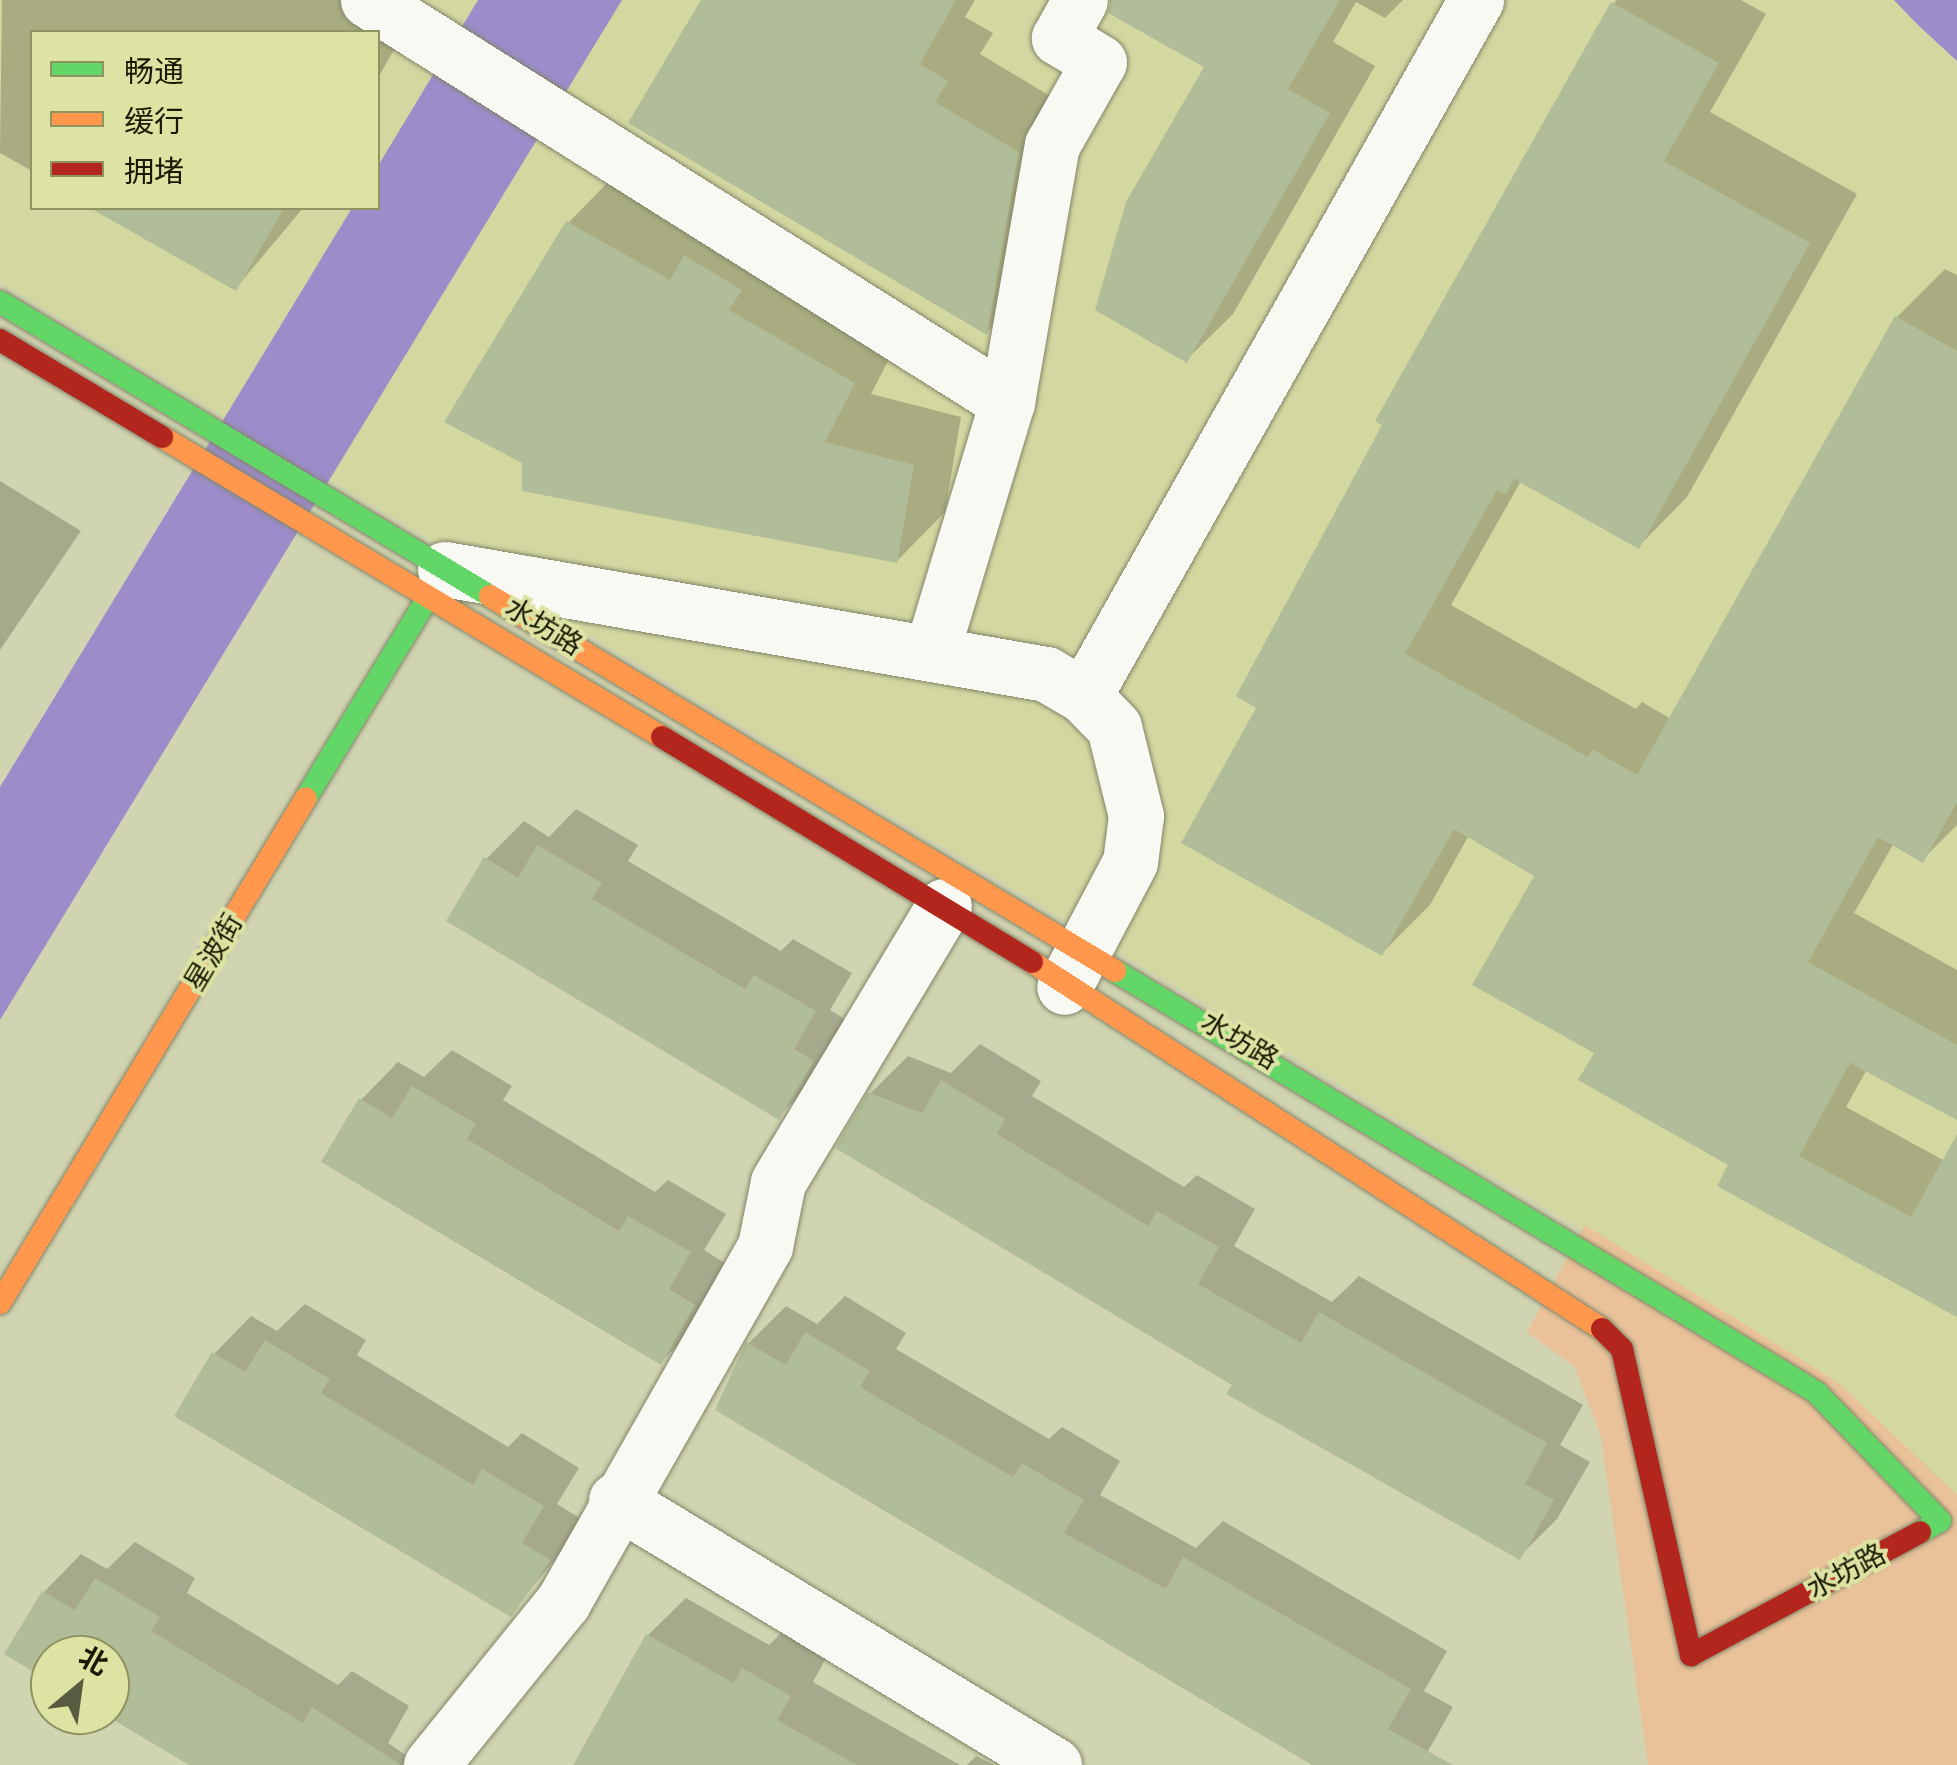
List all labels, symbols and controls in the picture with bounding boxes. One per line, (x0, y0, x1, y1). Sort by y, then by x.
legend (30, 30, 380, 210)
text: 畅通 (124, 53, 184, 89)
text: 缓行 (124, 103, 184, 139)
text: 拥堵 (124, 153, 184, 189)
street label: 水坊路 (499, 590, 589, 662)
street label: 星波街 (177, 907, 249, 997)
street label: 水坊路 (1195, 1004, 1285, 1076)
street label: 水坊路 (1801, 1536, 1891, 1606)
north arrow (30, 1635, 130, 1735)
text: 北 (74, 1639, 114, 1681)

